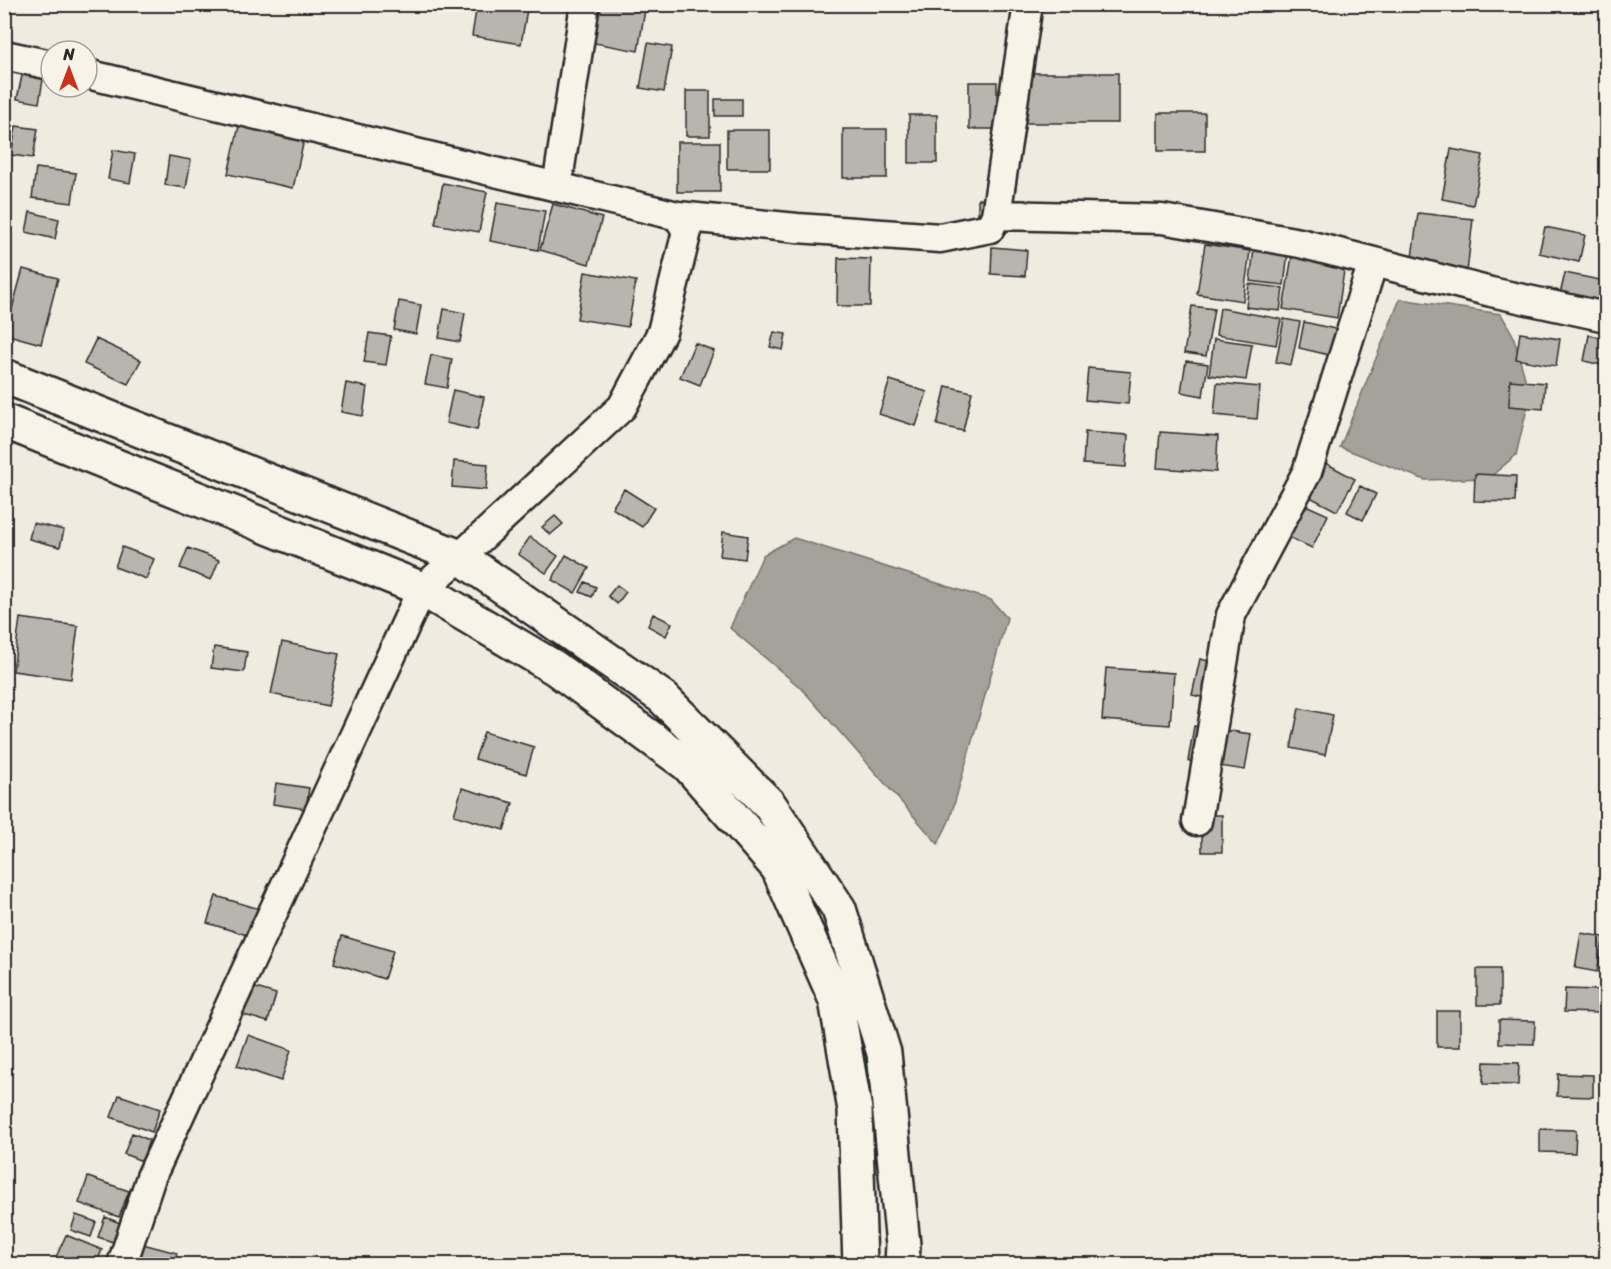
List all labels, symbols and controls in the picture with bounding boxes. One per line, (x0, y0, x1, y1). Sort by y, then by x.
north arrow (39, 39, 99, 99)
text: N (62, 40, 75, 69)

